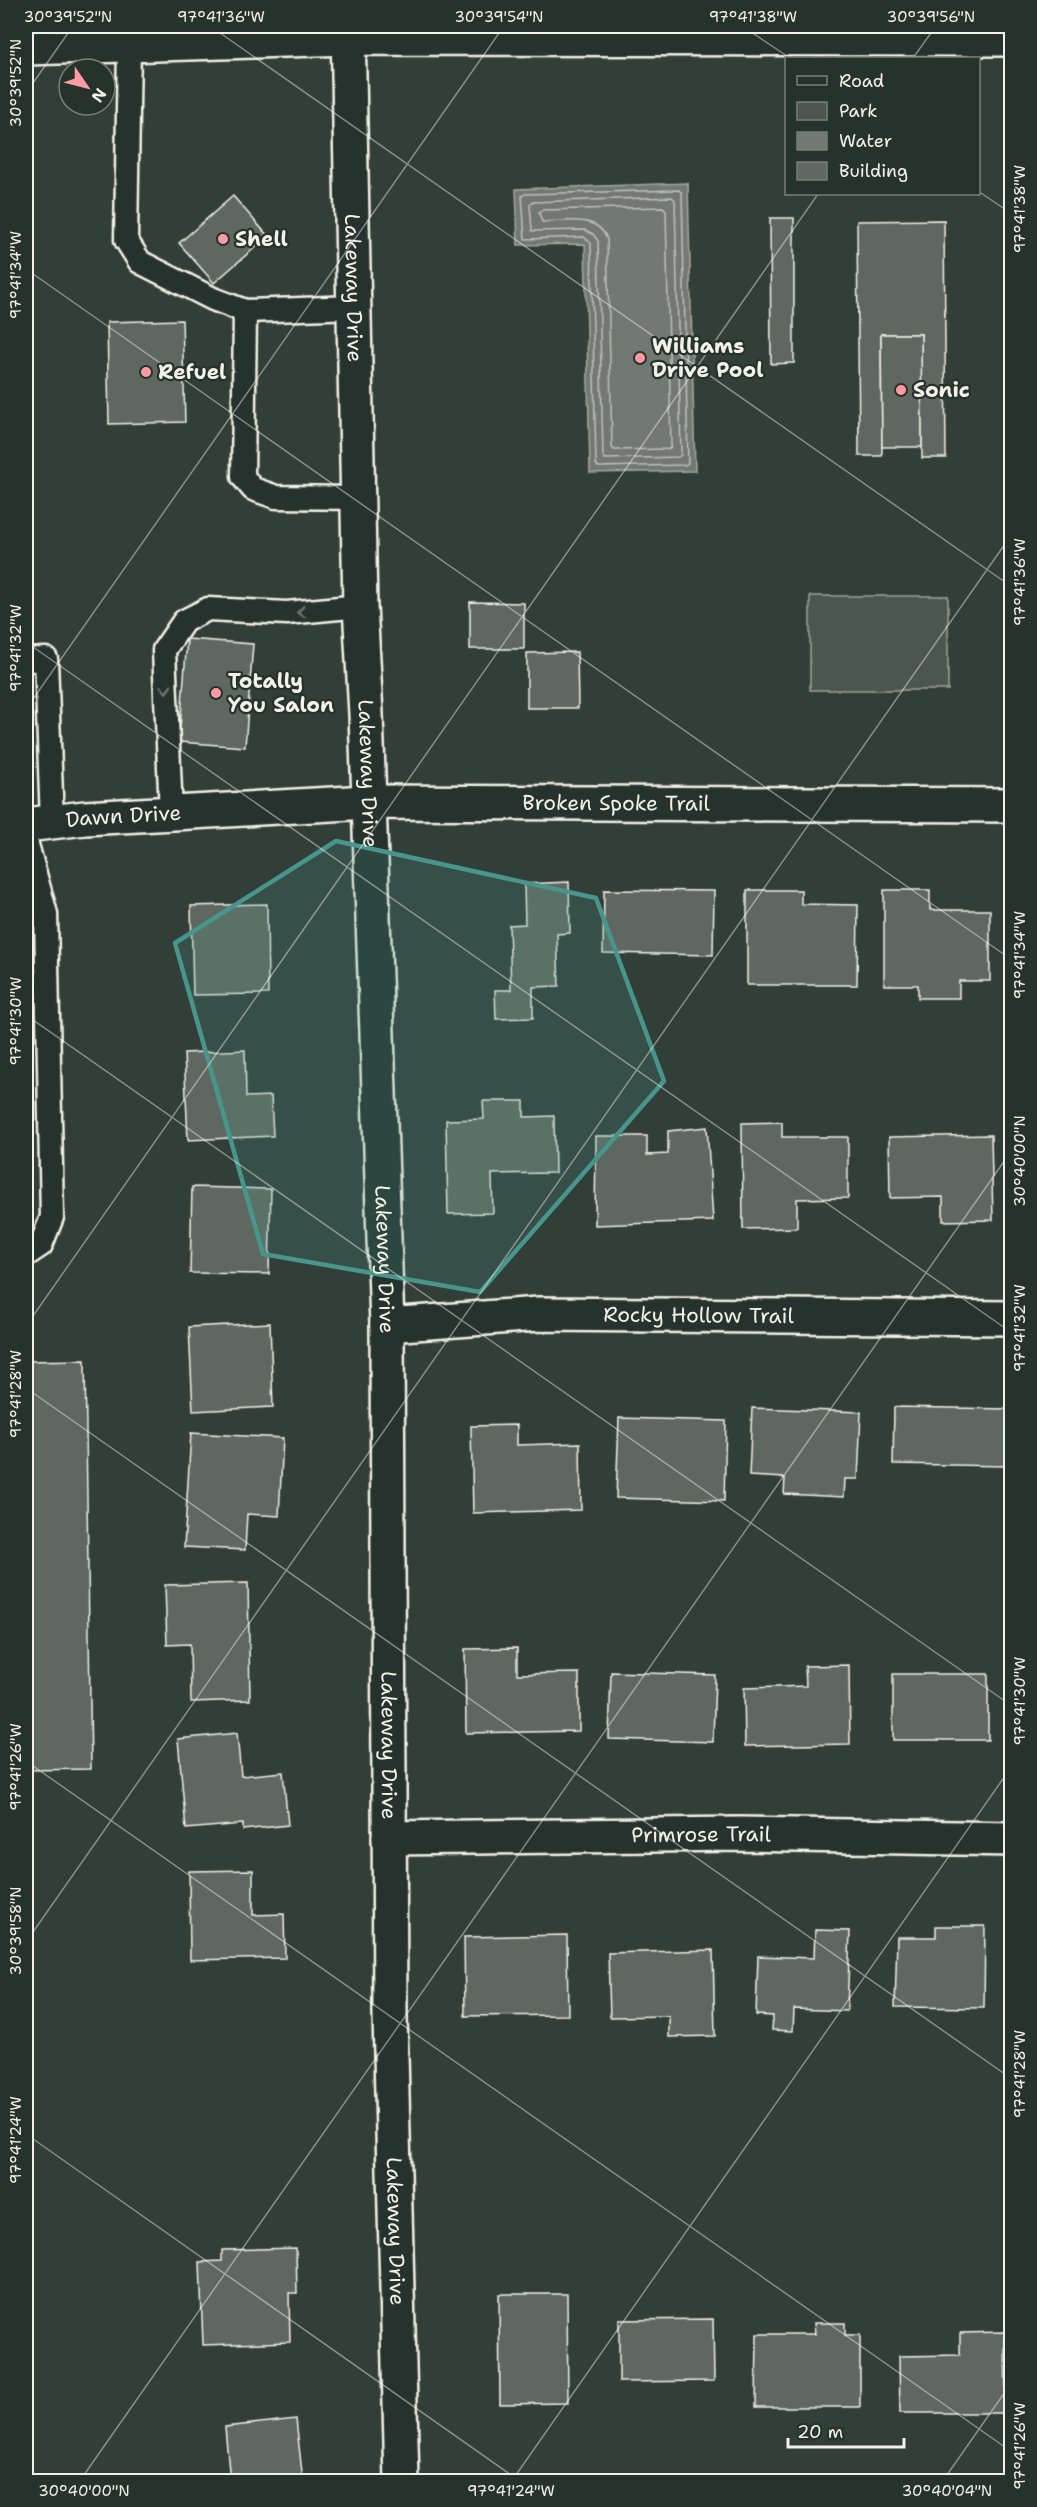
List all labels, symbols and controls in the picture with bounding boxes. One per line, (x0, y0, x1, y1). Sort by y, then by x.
text: 30°39'52"N (24, 7, 112, 27)
text: 97°41'36"W (177, 7, 265, 27)
text: 30°39'54"N (454, 7, 544, 27)
text: 97°41'38"W (709, 7, 797, 27)
text: 30°39'56"N (887, 7, 975, 27)
text: 30°39'52"N (6, 39, 26, 127)
north arrow (57, 57, 117, 117)
legend (785, 57, 980, 195)
text: Road (839, 69, 884, 93)
text: N (87, 84, 111, 107)
text: Park (839, 99, 878, 123)
text: Water (839, 129, 892, 153)
text: Building (839, 159, 908, 183)
text: 97°41'38"W (1010, 165, 1030, 253)
street label: Lakeway Drive (338, 213, 369, 363)
place label: Shell (235, 225, 288, 253)
text: 97°41'34"W (6, 231, 26, 319)
marker: Shell (216, 232, 230, 246)
place label: Williams Drive Pool (652, 332, 764, 384)
marker: Williams Drive Pool (633, 351, 647, 365)
place label: Refuel (158, 358, 226, 386)
marker: Refuel (139, 365, 153, 379)
place label: Sonic (913, 376, 970, 404)
marker: Sonic (894, 383, 908, 397)
text: 97°41'36"W (1010, 538, 1030, 626)
text: 97°41'32"W (6, 604, 26, 692)
one-way arrow (297, 605, 306, 618)
place label: Totally You Salon (228, 667, 334, 719)
one-way arrow (160, 685, 173, 694)
marker: Totally You Salon (209, 686, 223, 700)
street label: Lakeway Drive (351, 699, 385, 848)
street label: Broken Spoke Trail (522, 789, 711, 818)
street label: Dawn Drive (64, 799, 182, 834)
text: 97°41'34"W (1010, 911, 1030, 999)
text: 97°41'30"W (6, 976, 26, 1066)
text: 30°40'00"N (1010, 1115, 1030, 1207)
street label: Lakeway Drive (368, 1185, 401, 1334)
text: 97°41'32"W (1010, 1284, 1030, 1372)
street label: Rocky Hollow Trail (603, 1301, 795, 1330)
text: 97°41'28"W (6, 1350, 26, 1438)
text: 97°41'30"W (1010, 1656, 1030, 1746)
street label: Lakeway Drive (375, 1671, 403, 1820)
text: 97°41'26"W (6, 1723, 26, 1811)
street label: Primrose Trail (631, 1820, 772, 1849)
text: 30°39'58"N (6, 1886, 26, 1976)
text: 97°41'28"W (1010, 2030, 1030, 2118)
text: 97°41'24"W (6, 2096, 26, 2184)
street label: Lakeway Drive (380, 2157, 411, 2306)
text: 97°41'26"W (1010, 2402, 1030, 2490)
scale bar (788, 2411, 904, 2449)
text: 20 m (797, 2420, 843, 2444)
text: 30°40'00"N (38, 2481, 130, 2501)
text: 97°41'24"W (467, 2481, 555, 2501)
text: 30°40'04"N (902, 2481, 992, 2501)

